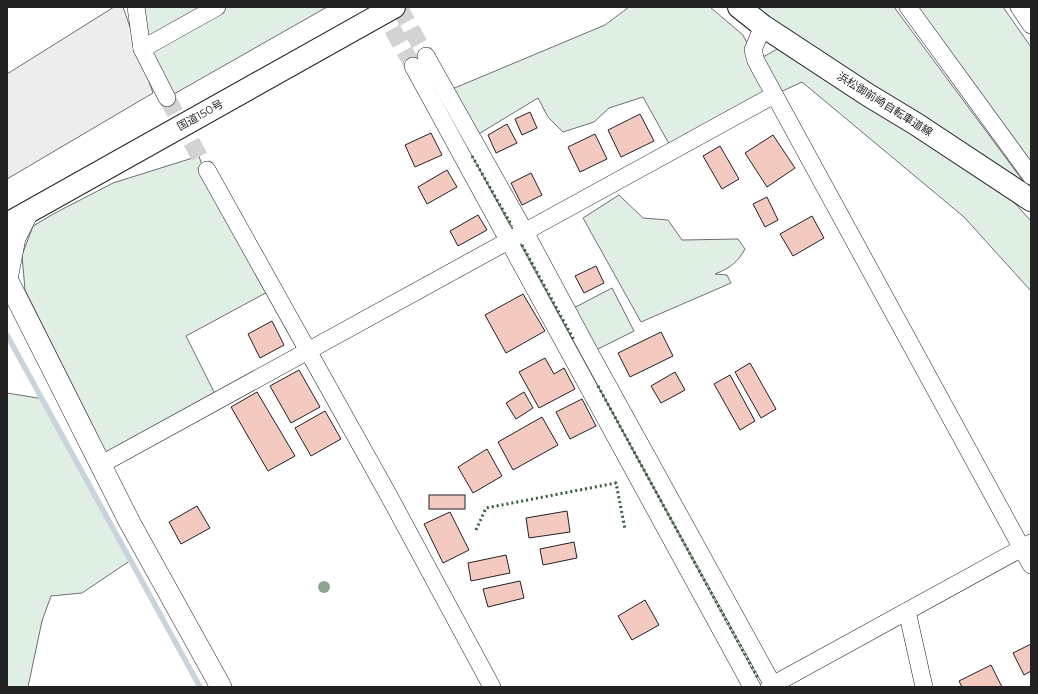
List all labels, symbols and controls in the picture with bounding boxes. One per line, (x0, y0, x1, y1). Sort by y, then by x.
street label: 浜松御前崎自転車道線 (835, 69, 935, 139)
street label: 国道150号 (175, 97, 225, 133)

